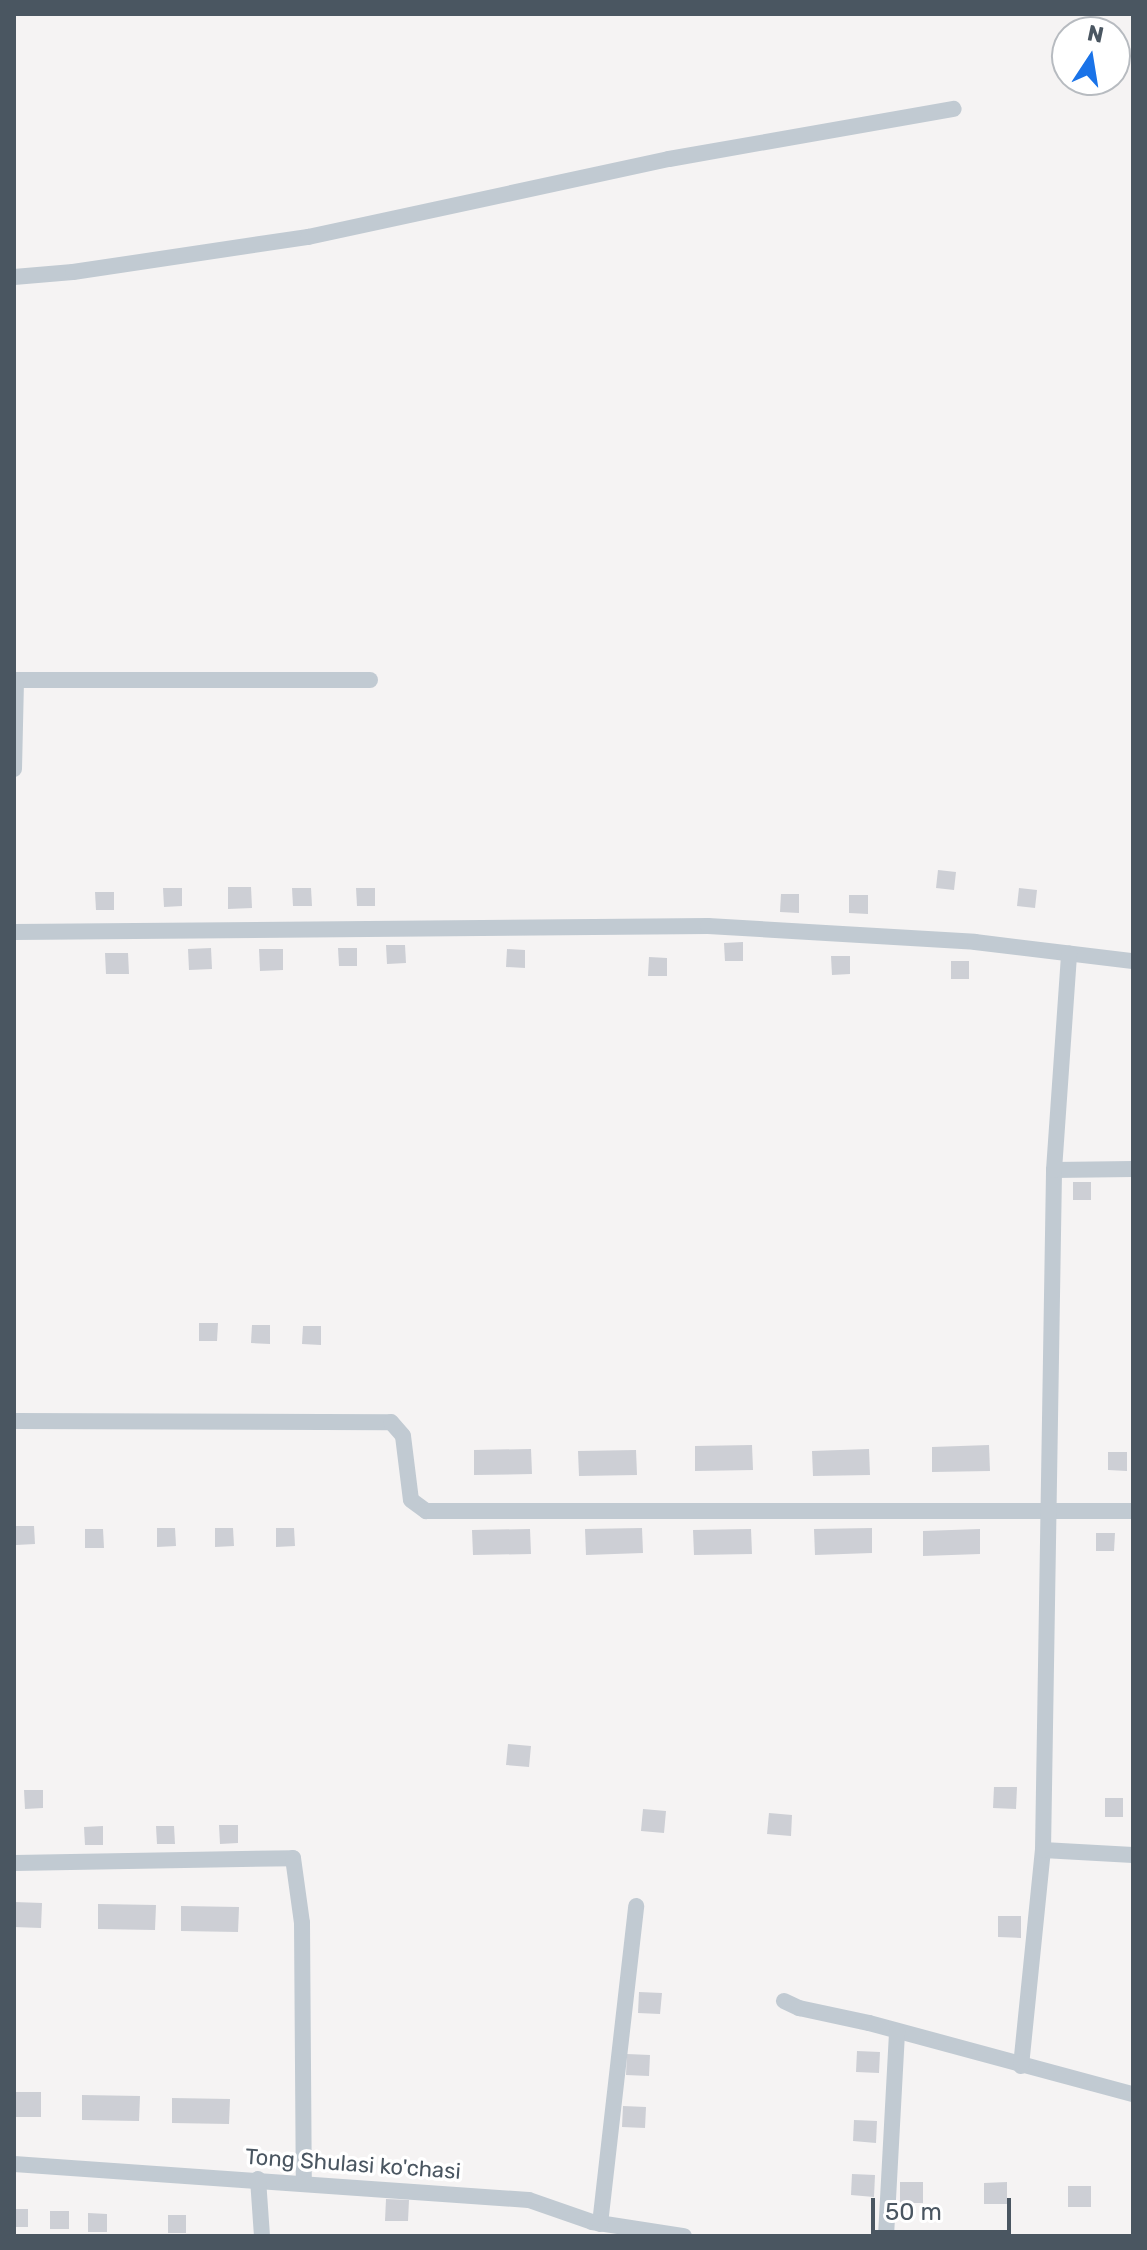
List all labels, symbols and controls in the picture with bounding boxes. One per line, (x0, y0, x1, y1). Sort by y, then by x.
north arrow (1051, 16, 1131, 96)
text: N (1085, 19, 1106, 49)
street label: Tong Shulasi ko'chasi (244, 2143, 462, 2185)
scale bar (875, 2182, 1015, 2232)
text: 50 m (885, 2198, 942, 2226)

